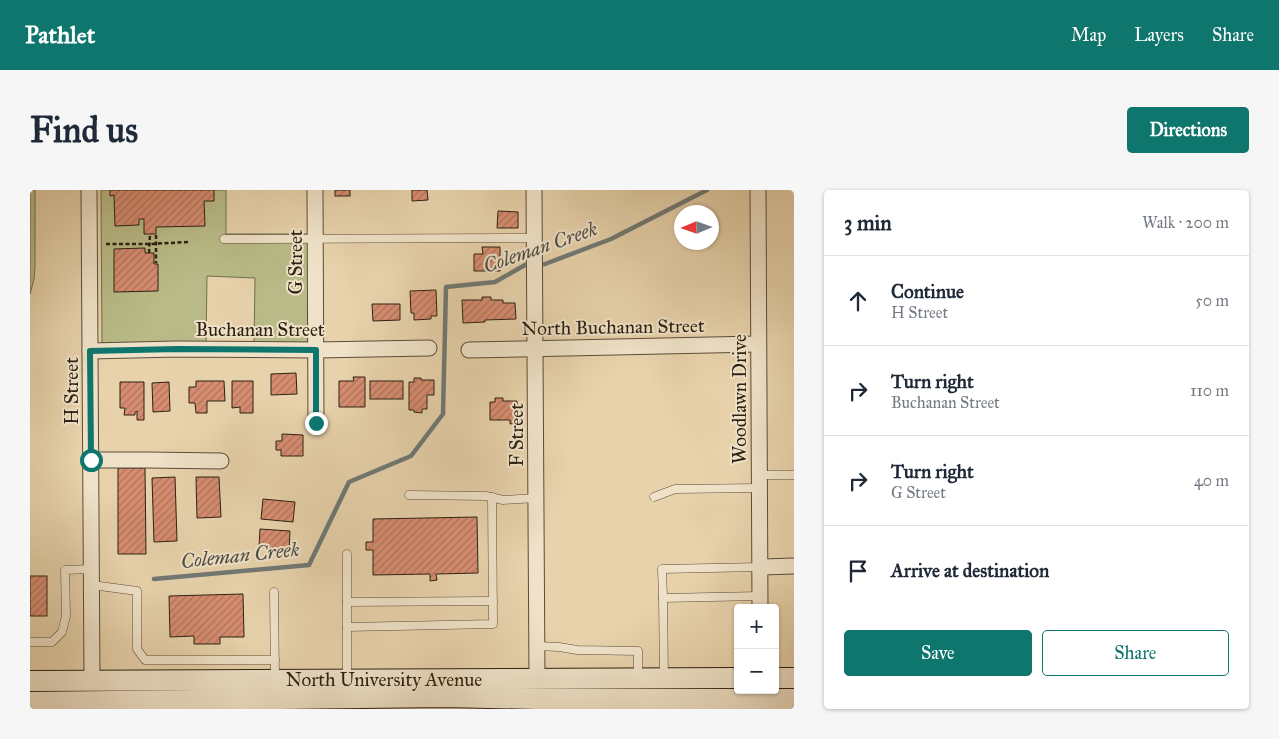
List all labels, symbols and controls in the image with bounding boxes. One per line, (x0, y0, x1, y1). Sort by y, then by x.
text: Pathlet (25, 20, 95, 50)
text: Map (1071, 24, 1106, 46)
text: Layers (1134, 24, 1184, 46)
text: Share (1212, 24, 1254, 46)
button: Directions (1127, 107, 1249, 153)
text: Find us (30, 109, 138, 152)
north arrow (674, 205, 719, 250)
text: 3 min (844, 210, 892, 236)
text: Walk · 200 m (1142, 213, 1229, 232)
water label: Coleman Creek (480, 216, 600, 278)
street label: G Street (284, 229, 307, 295)
text: Continue (891, 280, 964, 303)
icon: ahead (844, 287, 872, 315)
text: 50 m (1195, 291, 1229, 310)
text: H Street (891, 303, 948, 322)
street label: North Buchanan Street (521, 314, 705, 340)
street label: Buchanan Street (195, 318, 325, 341)
street label: Woodlawn Drive (728, 334, 751, 464)
street label: H Street (60, 357, 83, 425)
text: Turn right (891, 370, 974, 393)
icon: right (844, 377, 872, 405)
text: 110 m (1190, 381, 1229, 400)
text: Buchanan Street (891, 393, 1000, 412)
street label: F Street (505, 403, 528, 467)
route end (305, 412, 328, 435)
route start (80, 449, 103, 472)
text: Turn right (891, 460, 974, 483)
icon: right (844, 467, 872, 495)
text: 40 m (1194, 471, 1229, 490)
text: G Street (891, 483, 946, 502)
water label: Coleman Creek (179, 537, 301, 573)
icon: arrive (844, 557, 872, 585)
text: Arrive at destination (891, 559, 1049, 582)
map controls (734, 604, 779, 694)
button: + (734, 604, 779, 649)
button: Save (844, 630, 1032, 676)
button: Share (1042, 630, 1229, 676)
button: − (734, 649, 779, 694)
street label: North University Avenue (286, 668, 482, 691)

